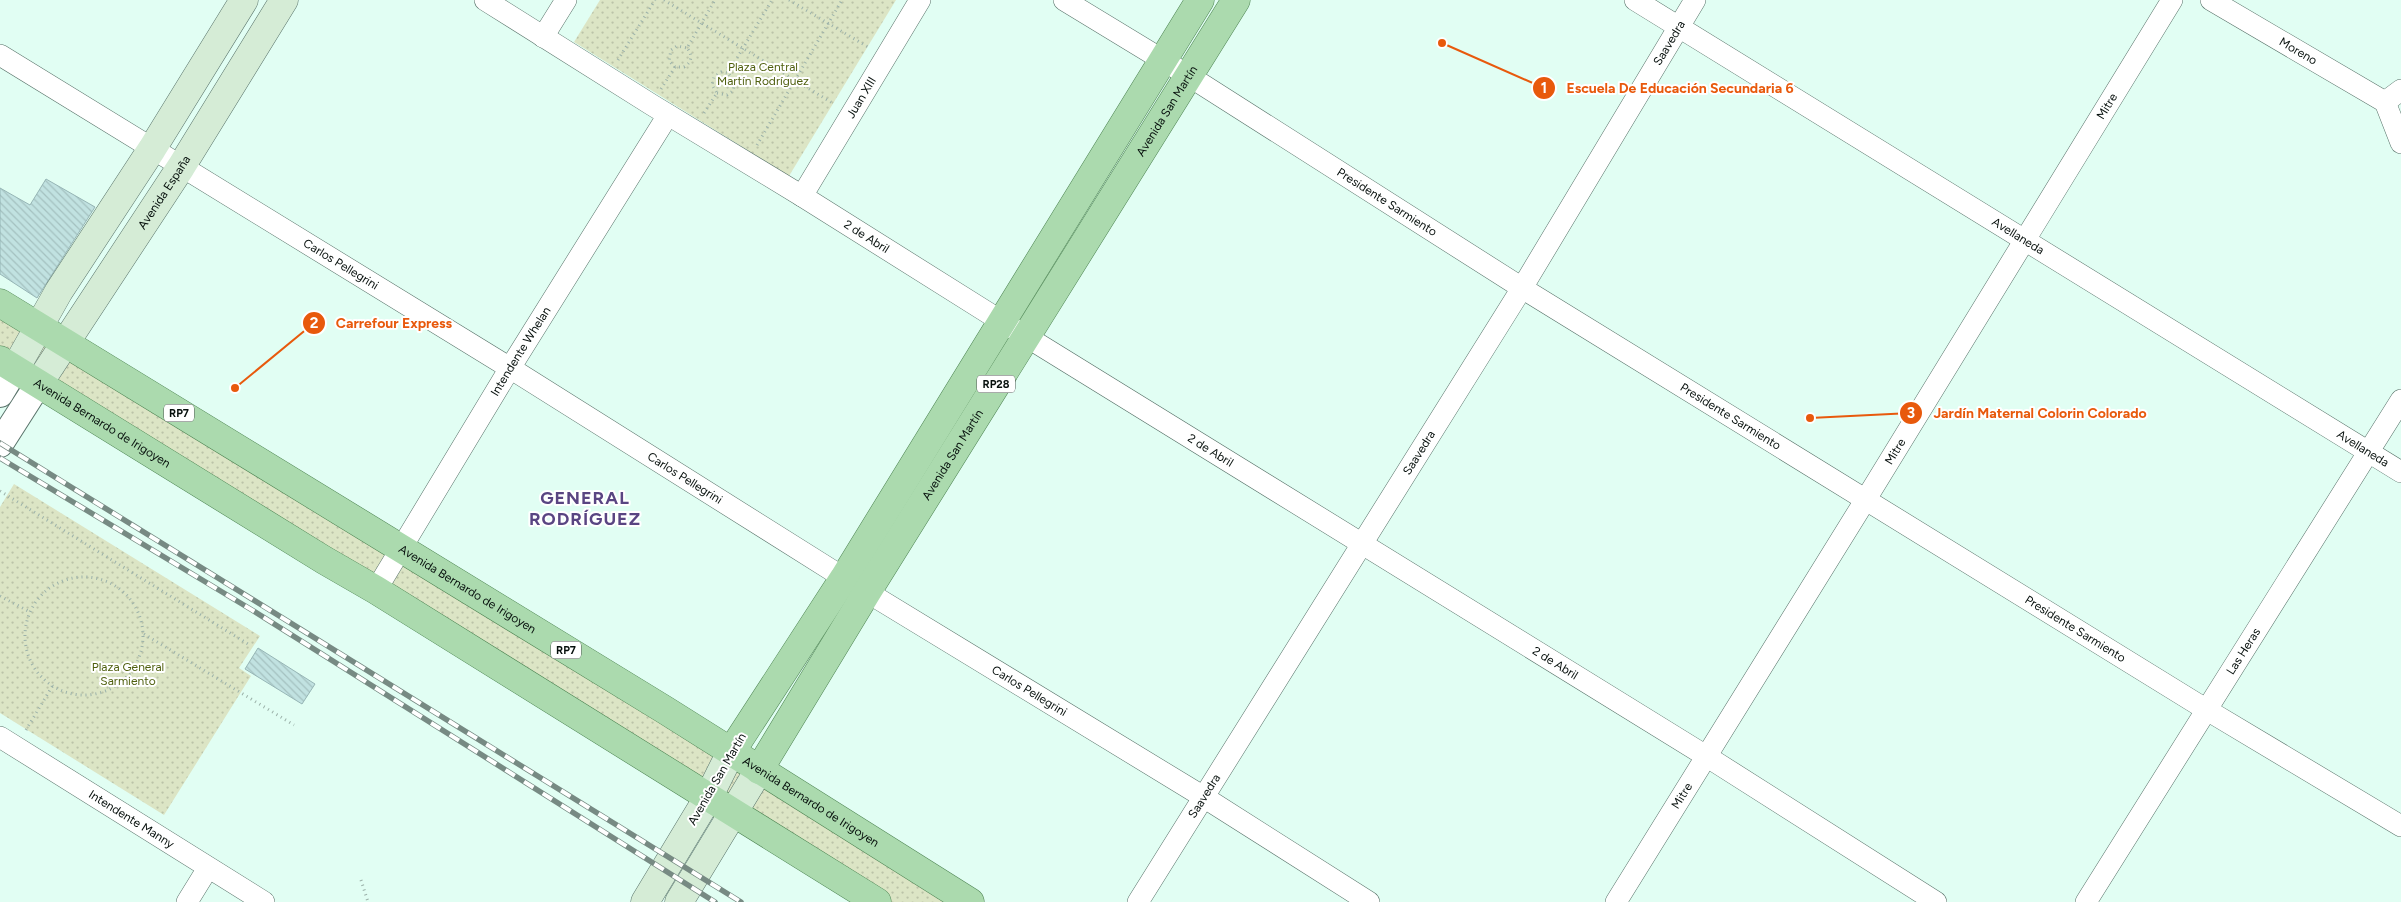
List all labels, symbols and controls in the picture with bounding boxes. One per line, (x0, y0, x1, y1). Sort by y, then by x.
street label: Saavedra (1650, 18, 1688, 68)
street label: Moreno (2277, 35, 2320, 68)
park label: Plaza Central Martín Rodríguez (717, 60, 809, 88)
street label: Avenida San Martín (1133, 63, 1200, 159)
callout: Escuela De Educación Secundaria 6 (1531, 73, 1803, 102)
street label: Juan XIII (843, 74, 879, 121)
text: 1 (1541, 79, 1547, 97)
text: Escuela De Educación Secundaria 6 (1566, 80, 1794, 97)
street label: Mitre (2094, 90, 2120, 122)
street label: Avenida España (135, 153, 193, 232)
street label: Presidente Sarmiento (1334, 165, 1440, 239)
street label: Avellaneda (1990, 215, 2047, 257)
street label: 2 de Abril (841, 217, 892, 256)
street label: Carlos Pellegrini (301, 236, 381, 293)
street label: Intendente Whelan (488, 304, 554, 399)
callout: Carrefour Express (301, 309, 462, 338)
text: 2 (310, 314, 319, 332)
text: Carrefour Express (336, 315, 453, 332)
street label: Avenida Bernardo de Irigoyen (31, 376, 173, 471)
road number: RP28 (977, 376, 1015, 392)
street label: Presidente Sarmiento (1678, 380, 1783, 453)
callout: Jardín Maternal Colorin Colorado (1899, 399, 2157, 428)
road number: RP7 (164, 404, 194, 422)
text: 3 (1907, 404, 1915, 422)
text: Jardín Maternal Colorin Colorado (1933, 405, 2147, 422)
street label: Avenida San Martín (919, 407, 986, 502)
street label: Avellaneda (2334, 427, 2391, 470)
street label: Saavedra (1400, 428, 1438, 477)
street label: 2 de Abril (1185, 431, 1236, 470)
street label: Mitre (1882, 435, 1909, 467)
street label: Carlos Pellegrini (645, 449, 725, 507)
district label: GENERAL RODRÍGUEZ (529, 487, 641, 530)
street label: Avenida Bernardo de Irigoyen (396, 542, 539, 636)
street label: Presidente Sarmiento (2022, 593, 2128, 665)
street label: Las Heras (2224, 625, 2263, 677)
road number: RP7 (551, 642, 581, 658)
street label: 2 de Abril (1530, 644, 1581, 682)
park label: Plaza General Sarmiento (92, 660, 164, 688)
street label: Carlos Pellegrini (989, 663, 1070, 719)
street label: Avenida San Martín (685, 730, 749, 827)
street label: Avenida Bernardo de Irigoyen (740, 754, 882, 850)
street label: Saavedra (1185, 771, 1223, 821)
street label: Mitre (1669, 780, 1695, 811)
street label: Intendente Manny (86, 787, 177, 851)

